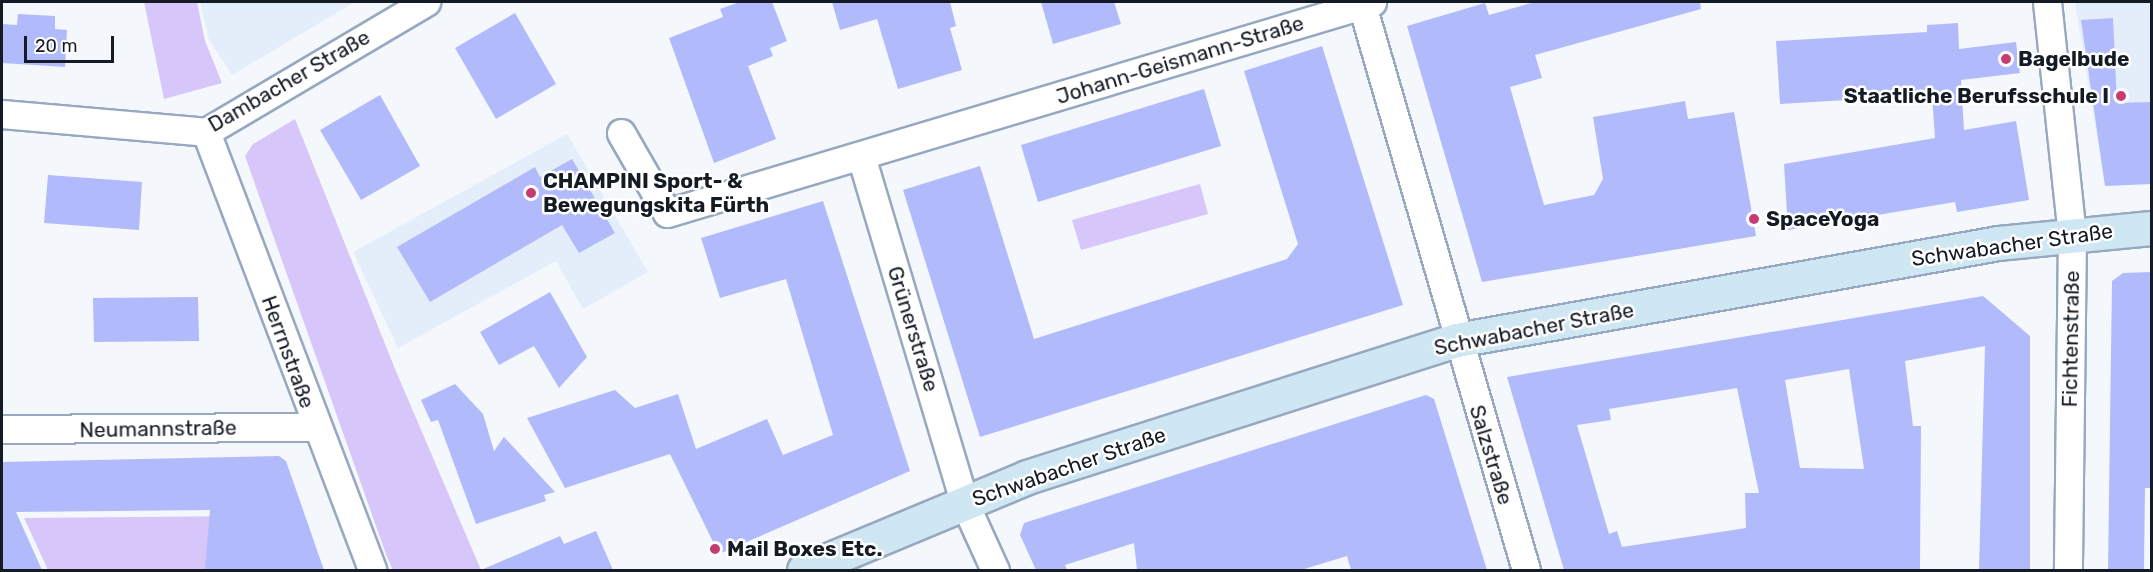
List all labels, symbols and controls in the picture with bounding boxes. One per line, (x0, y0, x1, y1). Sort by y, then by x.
street label: Johann-Geismann-Straße (1053, 10, 1307, 110)
scale bar (27, 24, 117, 62)
street label: Dambacher Straße (204, 24, 374, 138)
text: 20 m (35, 35, 77, 57)
place label: Bagelbude (2018, 46, 2129, 72)
marker: Bagelbude (1999, 52, 2013, 66)
place label: Staatliche Berufsschule I (1844, 83, 2109, 109)
marker: Staatliche Berufsschule I (2114, 89, 2128, 103)
place label: CHAMPINI Sport- & Bewegungskita Fürth (543, 168, 769, 218)
marker: CHAMPINI Sport- & Bewegungskita Fürth (524, 186, 538, 200)
place label: SpaceYoga (1766, 206, 1879, 232)
marker: SpaceYoga (1747, 212, 1761, 226)
street label: Schwabacher Straße (1909, 218, 2115, 272)
street label: Grünerstraße (882, 263, 944, 395)
street label: Fichtenstraße (2057, 270, 2085, 408)
street label: Herrnstraße (256, 292, 320, 412)
street label: Schwabacher Straße (1432, 297, 1636, 361)
street label: Salzstraße (1464, 402, 1518, 508)
street label: Neumannstraße (79, 415, 237, 443)
street label: Schwabacher Straße (969, 422, 1169, 512)
place label: Mail Boxes Etc. (727, 536, 882, 562)
marker: Mail Boxes Etc. (708, 542, 722, 556)

